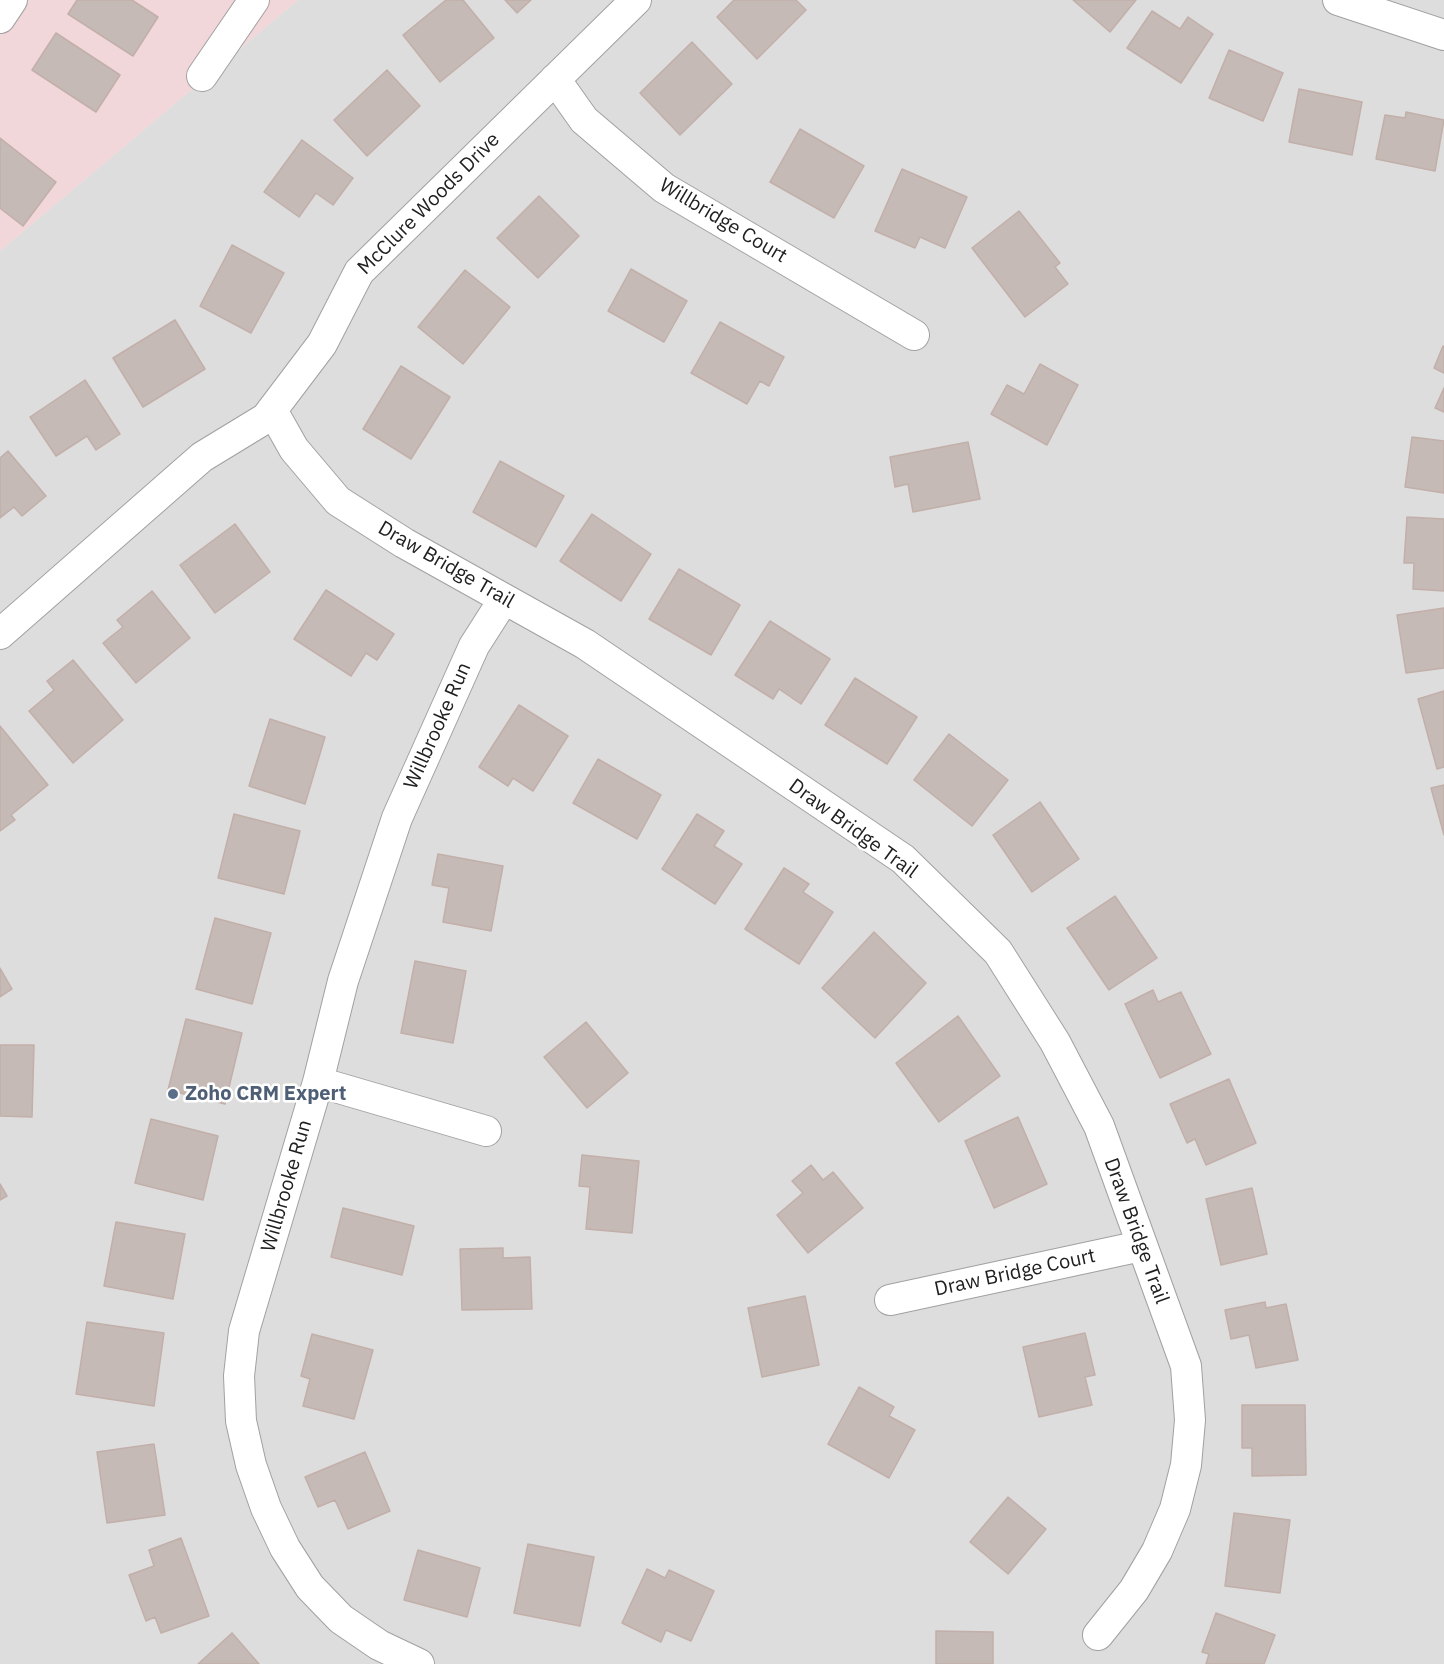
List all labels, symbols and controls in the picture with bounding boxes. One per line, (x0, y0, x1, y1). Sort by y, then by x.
street label: McClure Woods Drive (353, 128, 505, 280)
street label: Willbridge Court (655, 173, 791, 269)
street label: Draw Bridge Trail (374, 516, 518, 614)
street label: Willbrooke Run (399, 659, 477, 793)
street label: Draw Bridge Trail (784, 774, 922, 884)
place label: Zoho CRM Expert (185, 1082, 346, 1106)
marker: Zoho CRM Expert (166, 1087, 180, 1101)
street label: Willbrooke Run (257, 1117, 317, 1255)
street label: Draw Bridge Trail (1098, 1155, 1174, 1307)
street label: Draw Bridge Court (932, 1244, 1098, 1302)

